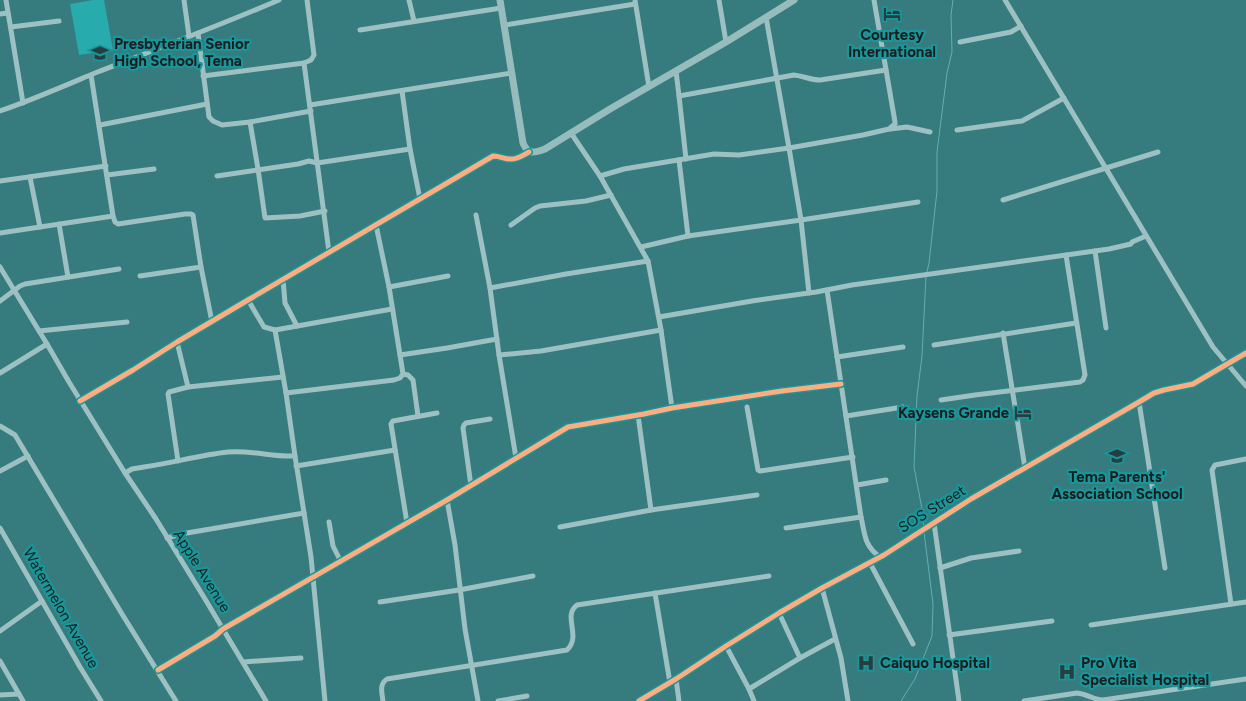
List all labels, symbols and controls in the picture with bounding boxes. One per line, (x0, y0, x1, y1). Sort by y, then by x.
hotel icon: Courtesy International (882, 4, 902, 24)
place label: Courtesy International (848, 26, 936, 61)
place label: Presbyterian Senior High School, Tema (114, 35, 250, 70)
school or university icon: Presbyterian Senior High School, Tema (90, 43, 110, 63)
hotel icon: Kaysens Grande (1013, 403, 1033, 423)
place label: Kaysens Grande (898, 404, 1010, 422)
school or university icon: Tema Parents' Association School (1107, 446, 1127, 466)
place label: Tema Parents' Association School (1051, 468, 1183, 503)
street label: SOS Street (895, 481, 969, 537)
street label: Apple Avenue (170, 526, 234, 616)
street label: Watermelon Avenue (19, 545, 103, 671)
hospital icon: Caiquo Hospital (856, 653, 876, 673)
place label: Caiquo Hospital (880, 654, 990, 672)
place label: Pro Vita Specialist Hospital (1081, 654, 1209, 689)
hospital icon: Pro Vita Specialist Hospital (1057, 662, 1077, 682)

